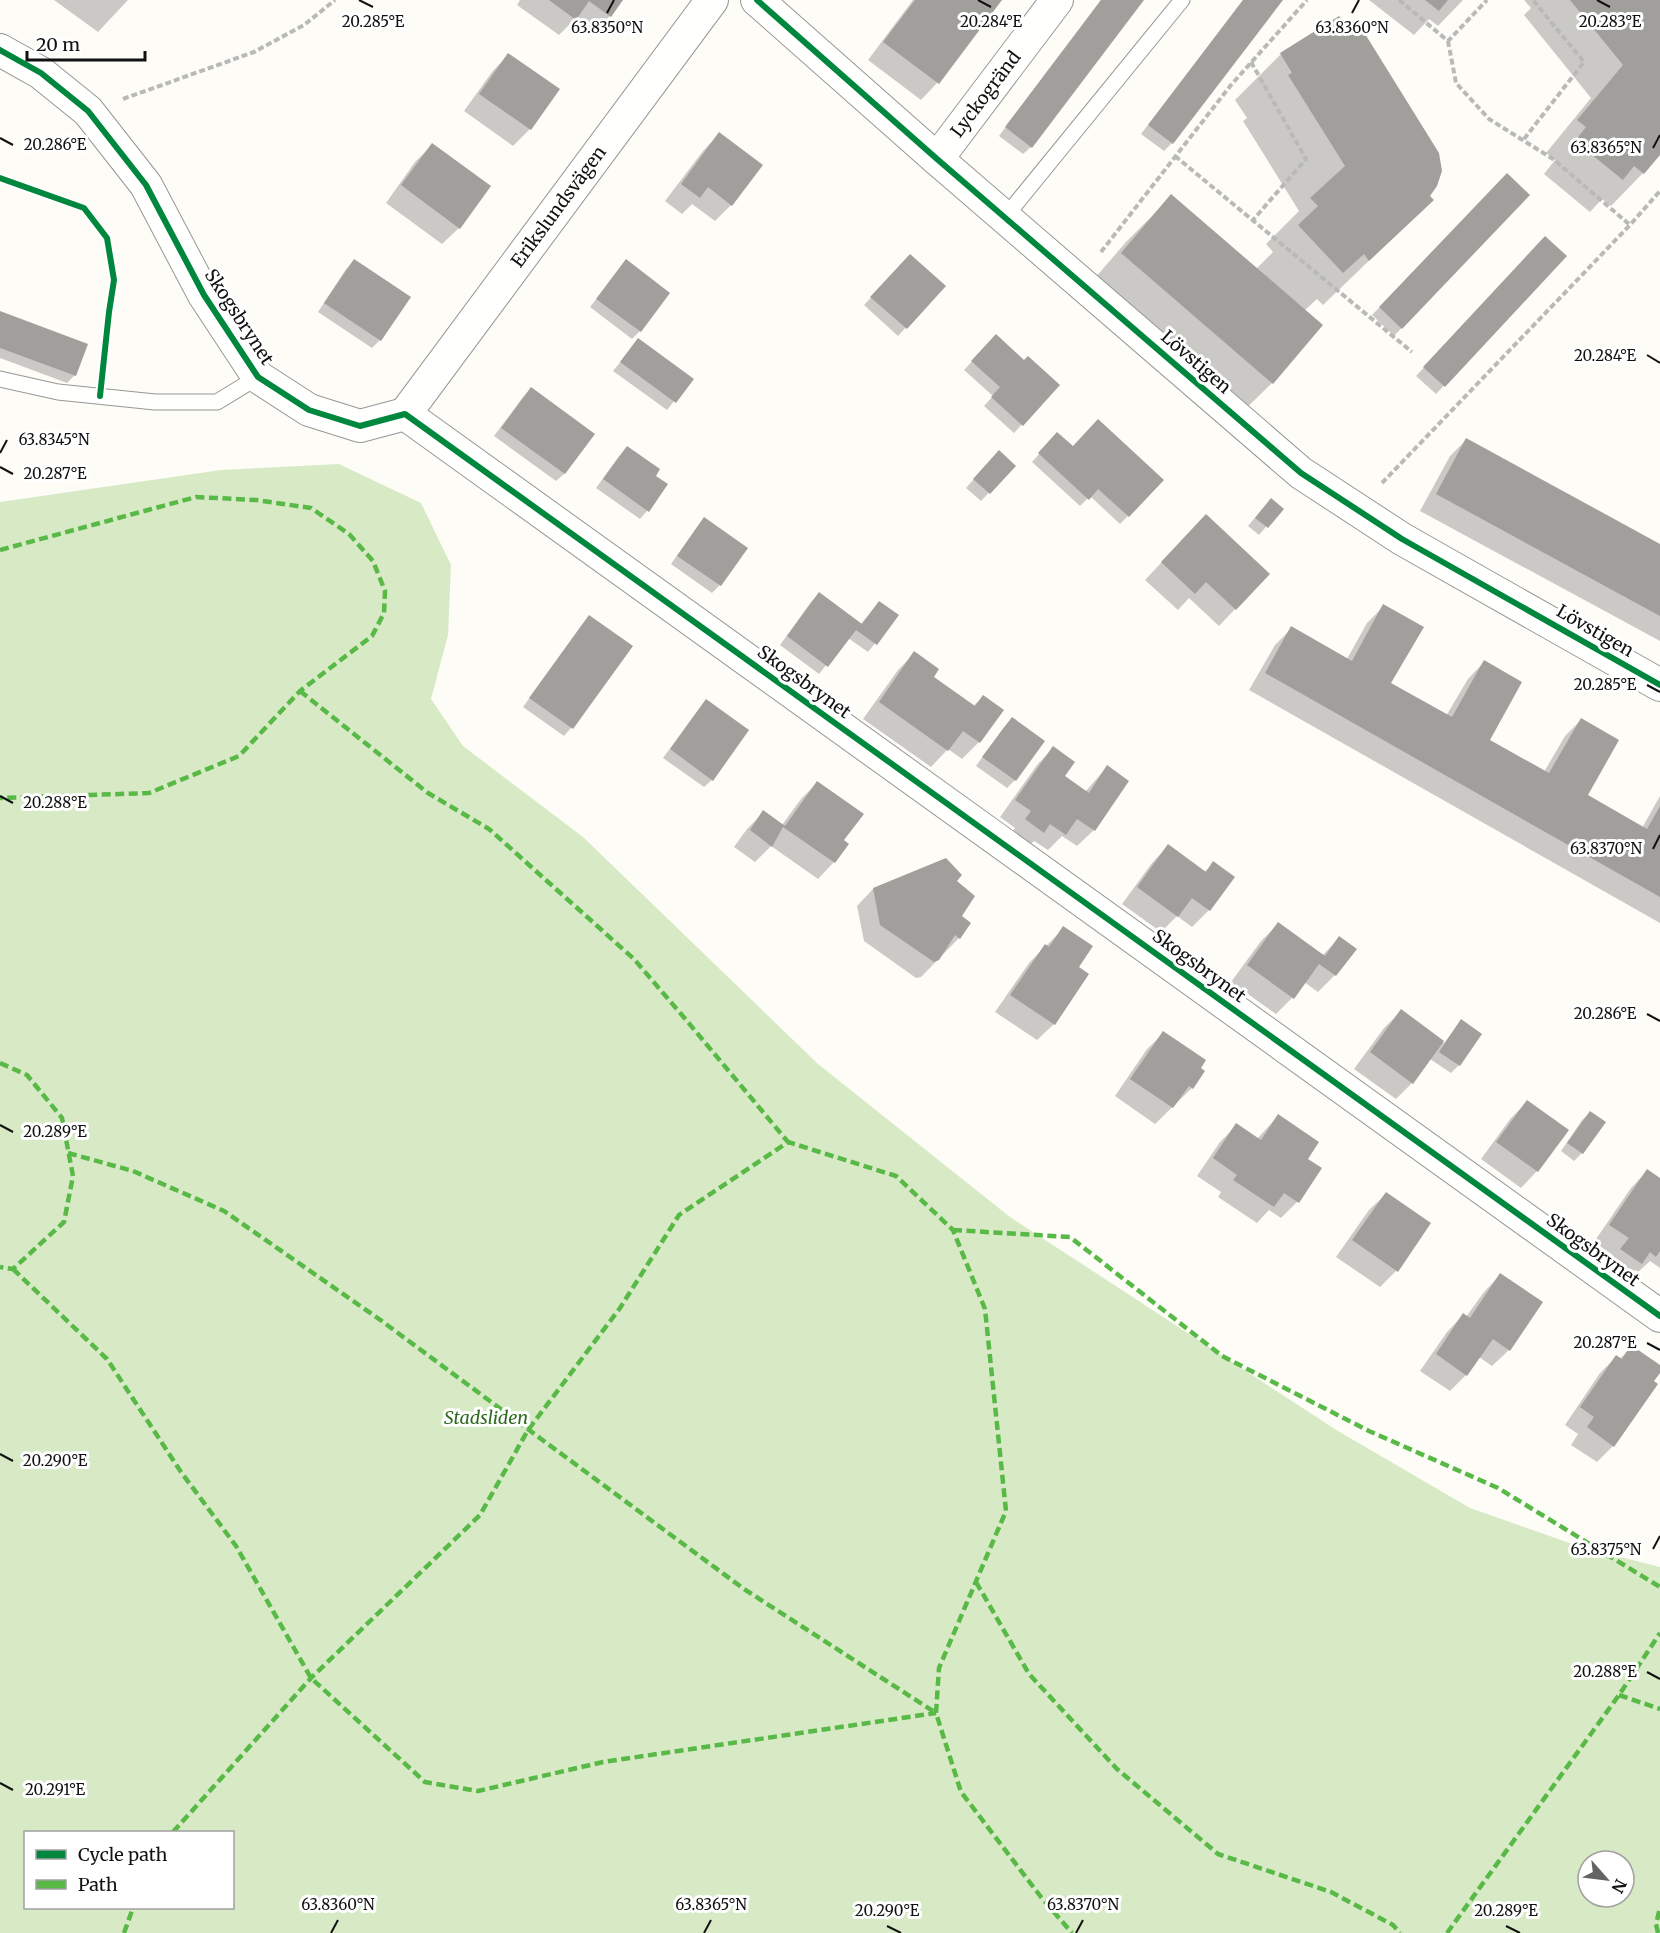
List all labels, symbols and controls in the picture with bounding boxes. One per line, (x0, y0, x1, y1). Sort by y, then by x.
text: 20.285°E (342, 12, 405, 31)
text: 20.284°E (960, 12, 1023, 31)
text: 20.283°E (1579, 12, 1642, 31)
text: 63.8350°N (571, 18, 643, 37)
text: 63.8360°N (1315, 18, 1389, 37)
scale bar (27, 24, 146, 62)
text: 20 m (36, 33, 80, 56)
street label: Lyckogränd (945, 46, 1026, 142)
text: 20.286°E (24, 135, 87, 154)
text: 63.8365°N (1570, 138, 1642, 157)
street label: Erikslundsvägen (506, 141, 611, 272)
street label: Skogsbrynet (200, 264, 279, 369)
street label: Lövstigen (1157, 325, 1236, 398)
text: 20.284°E (1574, 346, 1637, 365)
text: 63.8345°N (19, 430, 90, 449)
text: 20.287°E (23, 464, 87, 483)
street label: Lövstigen (1552, 599, 1638, 662)
street label: Skogsbrynet (753, 640, 855, 723)
text: 20.285°E (1574, 675, 1637, 694)
text: 20.288°E (23, 793, 87, 812)
text: 63.8370°N (1570, 839, 1642, 858)
street label: Skogsbrynet (1148, 924, 1250, 1007)
text: 20.286°E (1574, 1004, 1637, 1023)
text: 20.289°E (23, 1122, 87, 1141)
street label: Skogsbrynet (1542, 1208, 1644, 1291)
text: 20.287°E (1573, 1333, 1637, 1352)
park label: Stadsliden (444, 1406, 528, 1429)
text: 20.290°E (23, 1451, 88, 1470)
text: 63.8375°N (1571, 1540, 1642, 1559)
text: 20.288°E (1573, 1662, 1637, 1681)
text: 20.291°E (25, 1780, 86, 1799)
legend (24, 1831, 234, 1909)
text: Cycle path (78, 1843, 168, 1866)
north arrow (1576, 1849, 1636, 1909)
text: Path (78, 1873, 118, 1896)
text: N (1607, 1876, 1631, 1897)
text: 63.8360°N (301, 1895, 375, 1914)
text: 63.8365°N (675, 1895, 747, 1914)
text: 63.8370°N (1047, 1895, 1119, 1914)
text: 20.290°E (855, 1901, 920, 1920)
text: 20.289°E (1474, 1901, 1538, 1920)

